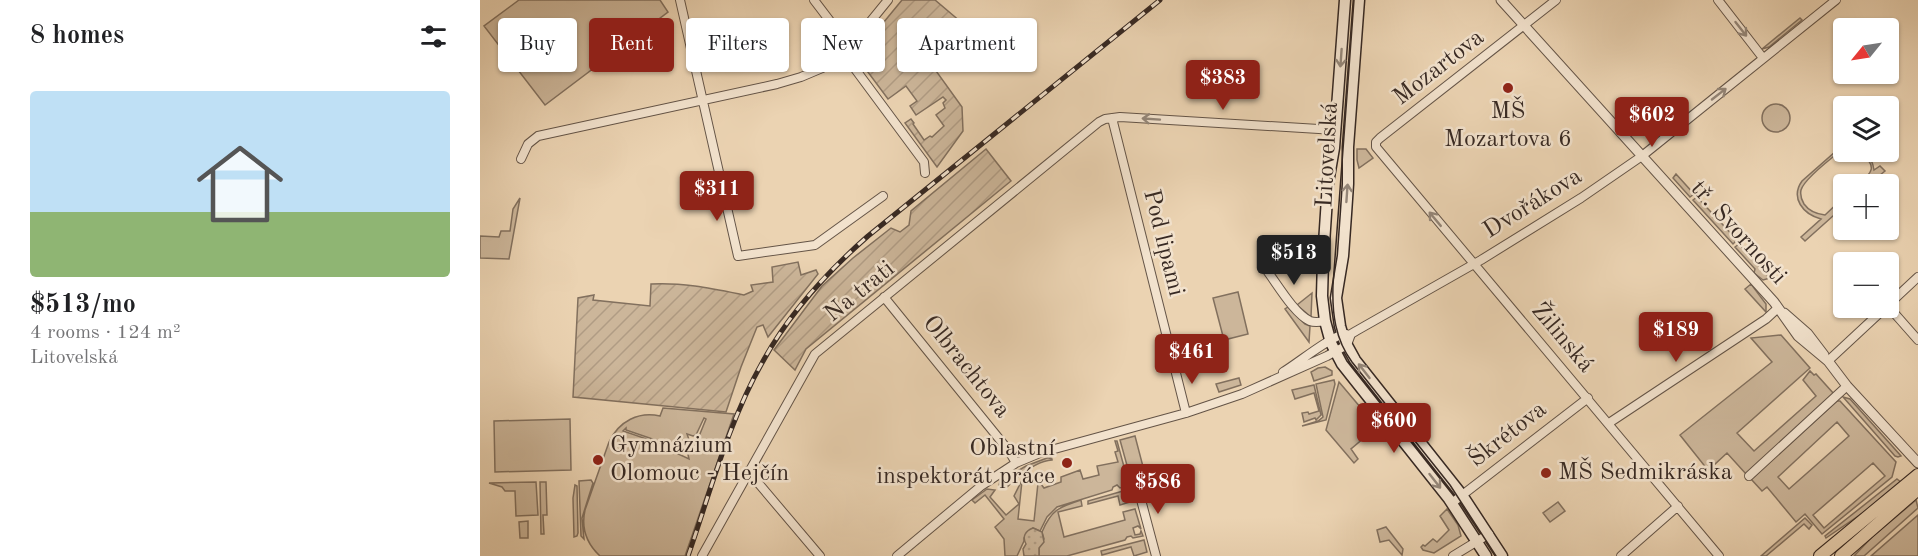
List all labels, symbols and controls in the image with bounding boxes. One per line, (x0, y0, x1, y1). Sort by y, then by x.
chip: Buy (498, 18, 577, 72)
chip: Rent (589, 18, 674, 72)
chip: Filters (686, 18, 789, 72)
chip: New (801, 18, 885, 72)
chip: Apartment (897, 18, 1037, 72)
north arrow (1833, 18, 1899, 84)
map controls (1833, 18, 1899, 318)
icon: filters (417, 20, 450, 53)
one-way arrow (1734, 21, 1747, 37)
text: 8 homes (30, 23, 124, 49)
street label: Mozartova (1389, 25, 1489, 111)
one-way arrow (1335, 48, 1346, 68)
pin: $383 (1187, 60, 1259, 111)
text: $383 (1200, 69, 1246, 89)
marker: MŠ Mozartova 6 (1501, 81, 1515, 95)
one-way arrow (1711, 87, 1727, 100)
place label: MŠ Mozartova 6 (1444, 95, 1572, 152)
button: layers (1833, 96, 1899, 162)
pin: $602 (1616, 97, 1688, 148)
street label: Litovelská (1313, 101, 1343, 208)
text: $602 (1629, 106, 1675, 126)
one-way arrow (1142, 113, 1162, 124)
icon: home (186, 130, 294, 238)
street label: Dvořákova (1480, 164, 1587, 244)
pin: $311 (681, 171, 753, 222)
button: + (1833, 174, 1899, 240)
street label: tř. Svornosti (1686, 177, 1790, 289)
text: $311 (694, 180, 740, 200)
one-way arrow (1342, 183, 1353, 203)
street label: Pod lipami (1138, 187, 1188, 299)
one-way arrow (1429, 211, 1442, 227)
pin: $513 (1258, 235, 1330, 286)
text: $513 (1271, 244, 1317, 264)
button: − (1833, 252, 1899, 318)
street label: Na trati (821, 257, 899, 327)
text: $513/mo (30, 292, 136, 318)
street label: Žilinská (1526, 296, 1601, 378)
street label: Olbrachtova (918, 311, 1014, 423)
pin: $189 (1640, 312, 1712, 363)
text: $189 (1653, 321, 1699, 341)
text: 4 rooms · 124 m² (30, 323, 180, 343)
pin: $461 (1156, 334, 1228, 385)
text: $461 (1169, 343, 1215, 363)
text: Litovelská (30, 348, 118, 368)
one-way arrow (1358, 364, 1371, 380)
street label: Škrétova (1462, 393, 1551, 473)
pin: $600 (1358, 403, 1430, 454)
text: $600 (1371, 412, 1417, 432)
place label: Gymnázium Olomouc - Hejčín (610, 434, 789, 486)
place label: Oblastní inspektorát práce (876, 437, 1056, 489)
marker: Gymnázium Olomouc - Hejčín (591, 453, 605, 467)
marker: Oblastní inspektorát práce (1060, 456, 1074, 470)
place label: MŠ Sedmikráska (1558, 456, 1733, 485)
pin: $586 (1122, 464, 1194, 515)
marker: MŠ Sedmikráska (1539, 466, 1553, 480)
text: $586 (1135, 473, 1181, 493)
one-way arrow (1429, 473, 1442, 489)

